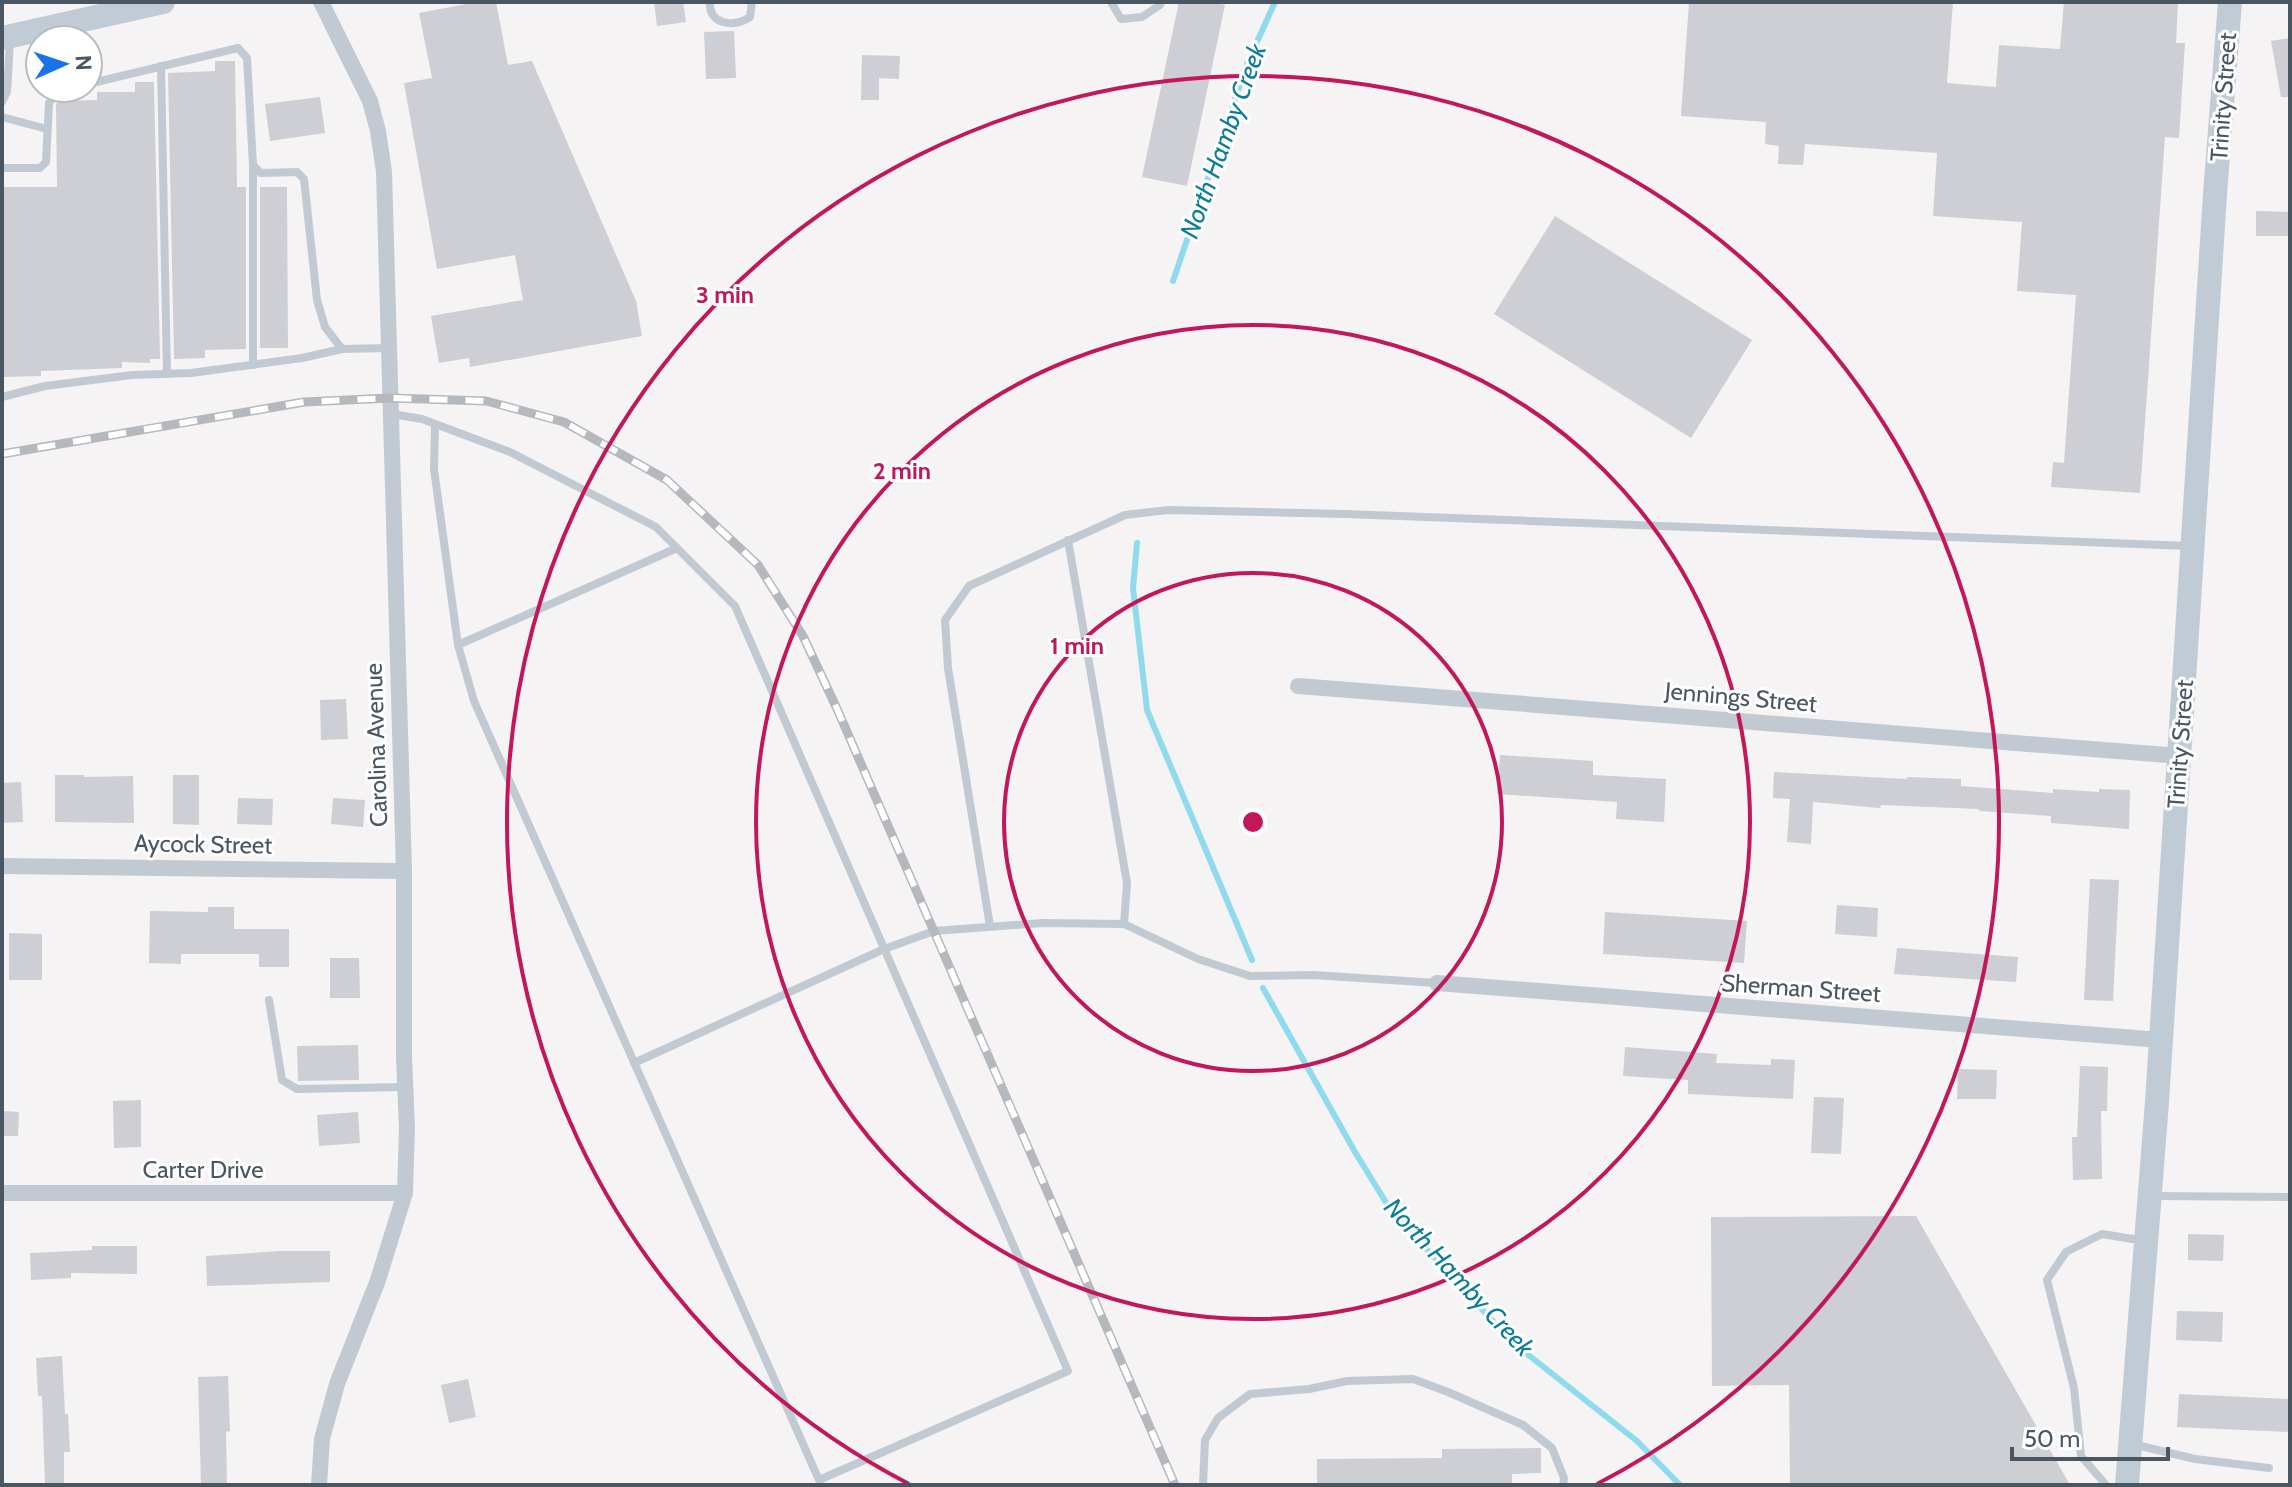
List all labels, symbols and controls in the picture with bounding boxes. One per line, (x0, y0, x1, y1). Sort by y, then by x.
north arrow (24, 24, 104, 104)
street label: Trinity Street (2204, 32, 2242, 162)
water label: North Hamby Creek (1173, 38, 1273, 243)
text: N (70, 55, 97, 71)
text: 3 min (696, 280, 754, 309)
text: 2 min (873, 456, 931, 485)
text: 1 min (1050, 631, 1104, 660)
street label: Carolina Avenue (359, 663, 393, 827)
street label: Jennings Street (1663, 676, 1818, 718)
street label: Trinity Street (2161, 679, 2199, 809)
centre of rings (1239, 808, 1267, 836)
street label: Aycock Street (134, 828, 272, 860)
street label: Sherman Street (1720, 968, 1882, 1008)
street label: Carter Drive (143, 1155, 264, 1184)
water label: North Hamby Creek (1377, 1191, 1541, 1363)
scale bar (2012, 1411, 2168, 1461)
text: 50 m (2024, 1424, 2080, 1453)

